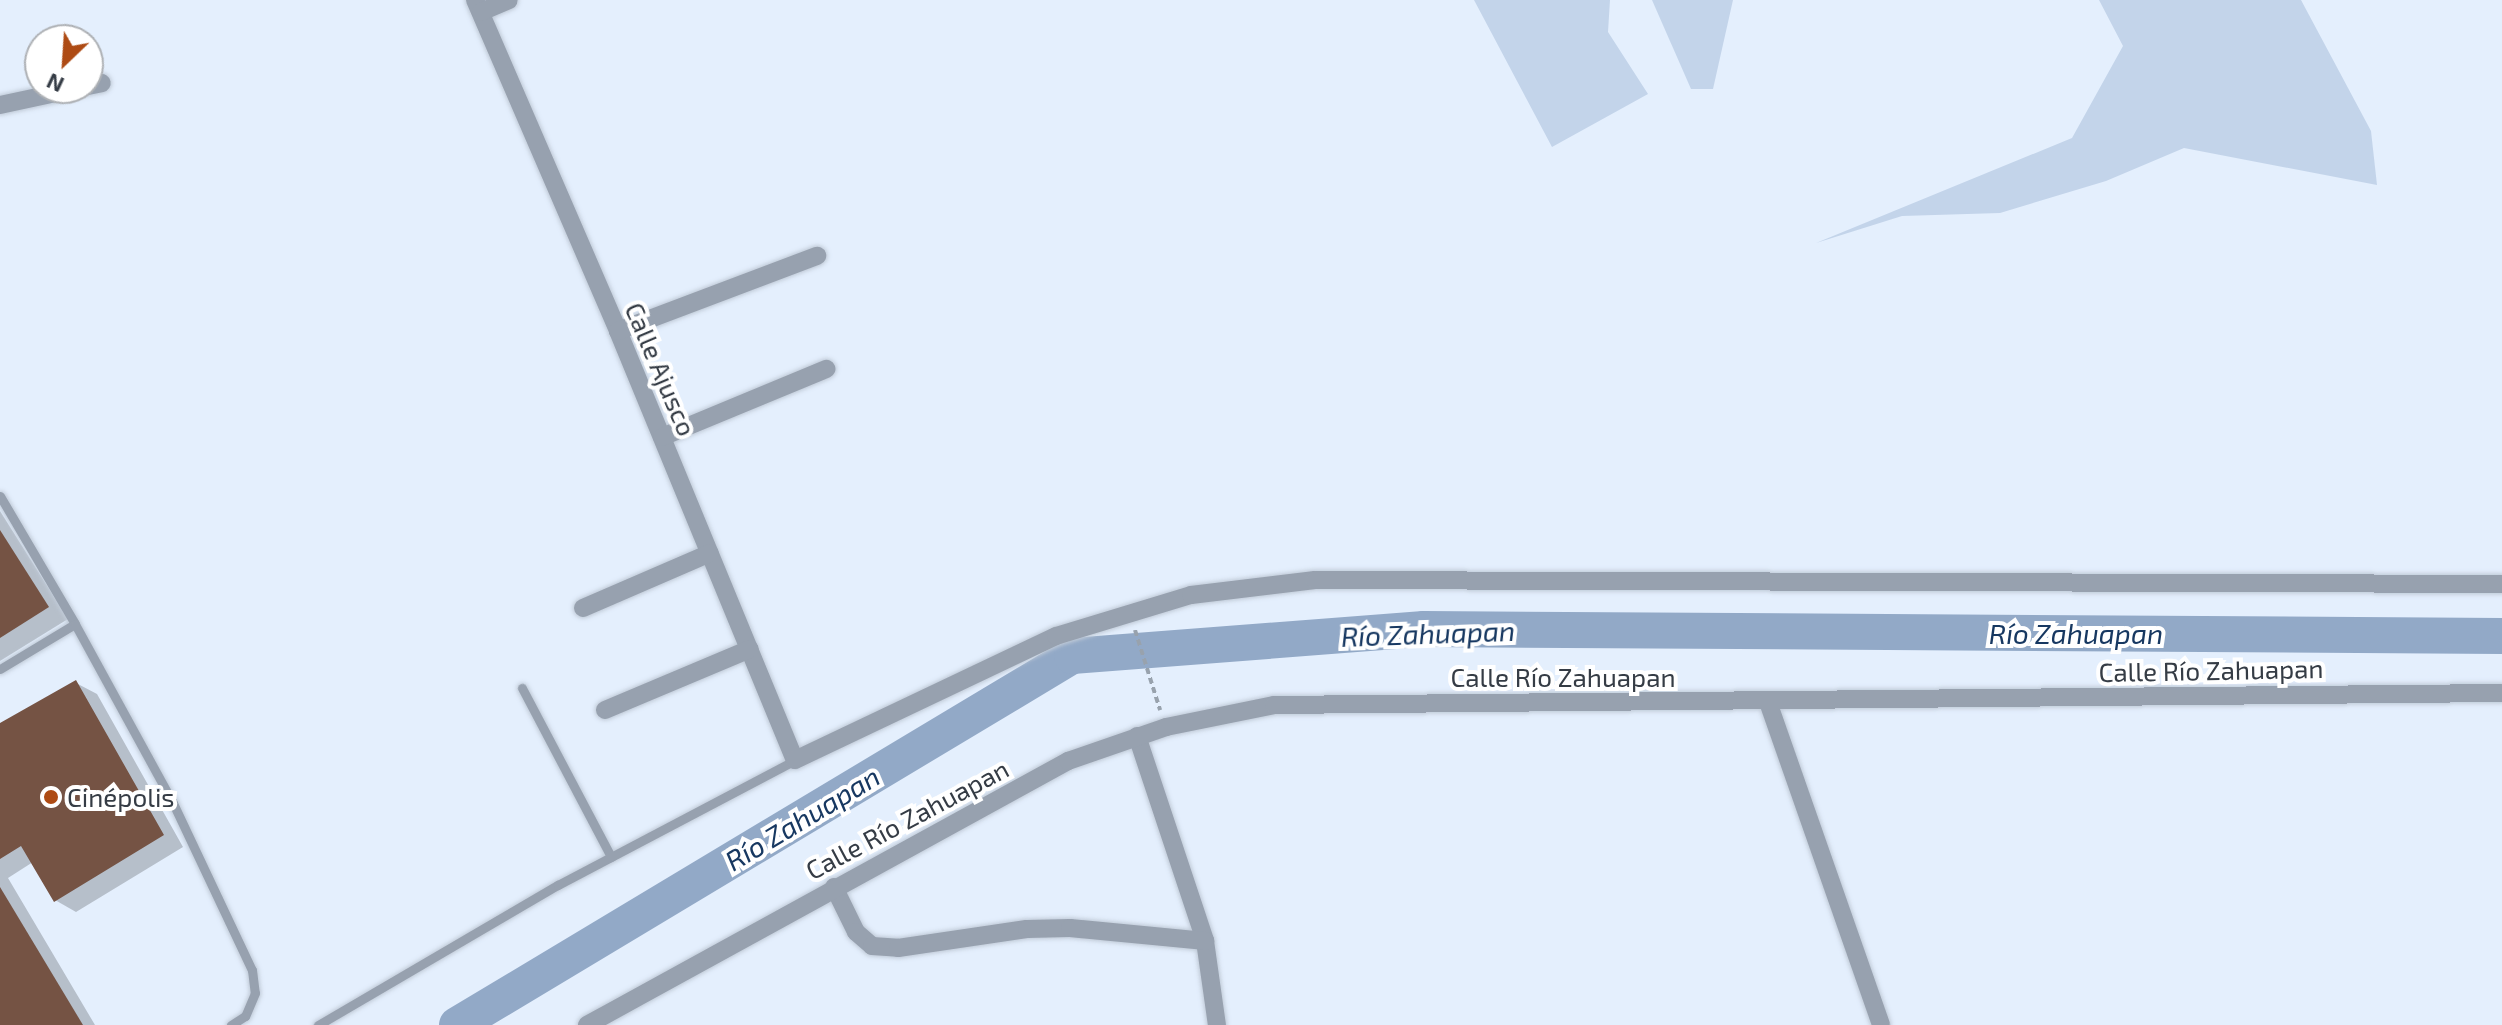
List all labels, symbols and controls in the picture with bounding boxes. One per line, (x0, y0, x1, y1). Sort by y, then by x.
north arrow (24, 24, 104, 104)
text: N (42, 69, 67, 99)
street label: Calle Ajusco (619, 297, 703, 441)
water label: Río Zahuapan (1340, 613, 1516, 653)
water label: Río Zahuapan (1989, 616, 2163, 650)
street label: Calle Río Zahuapan (2098, 652, 2324, 688)
street label: Calle Río Zahuapan (1450, 661, 1676, 693)
street label: Calle Río Zahuapan (800, 752, 1014, 886)
water label: Río Zahuapan (719, 759, 885, 877)
place label: Cinépolis (67, 781, 175, 813)
marker: Cinépolis (42, 788, 60, 806)

